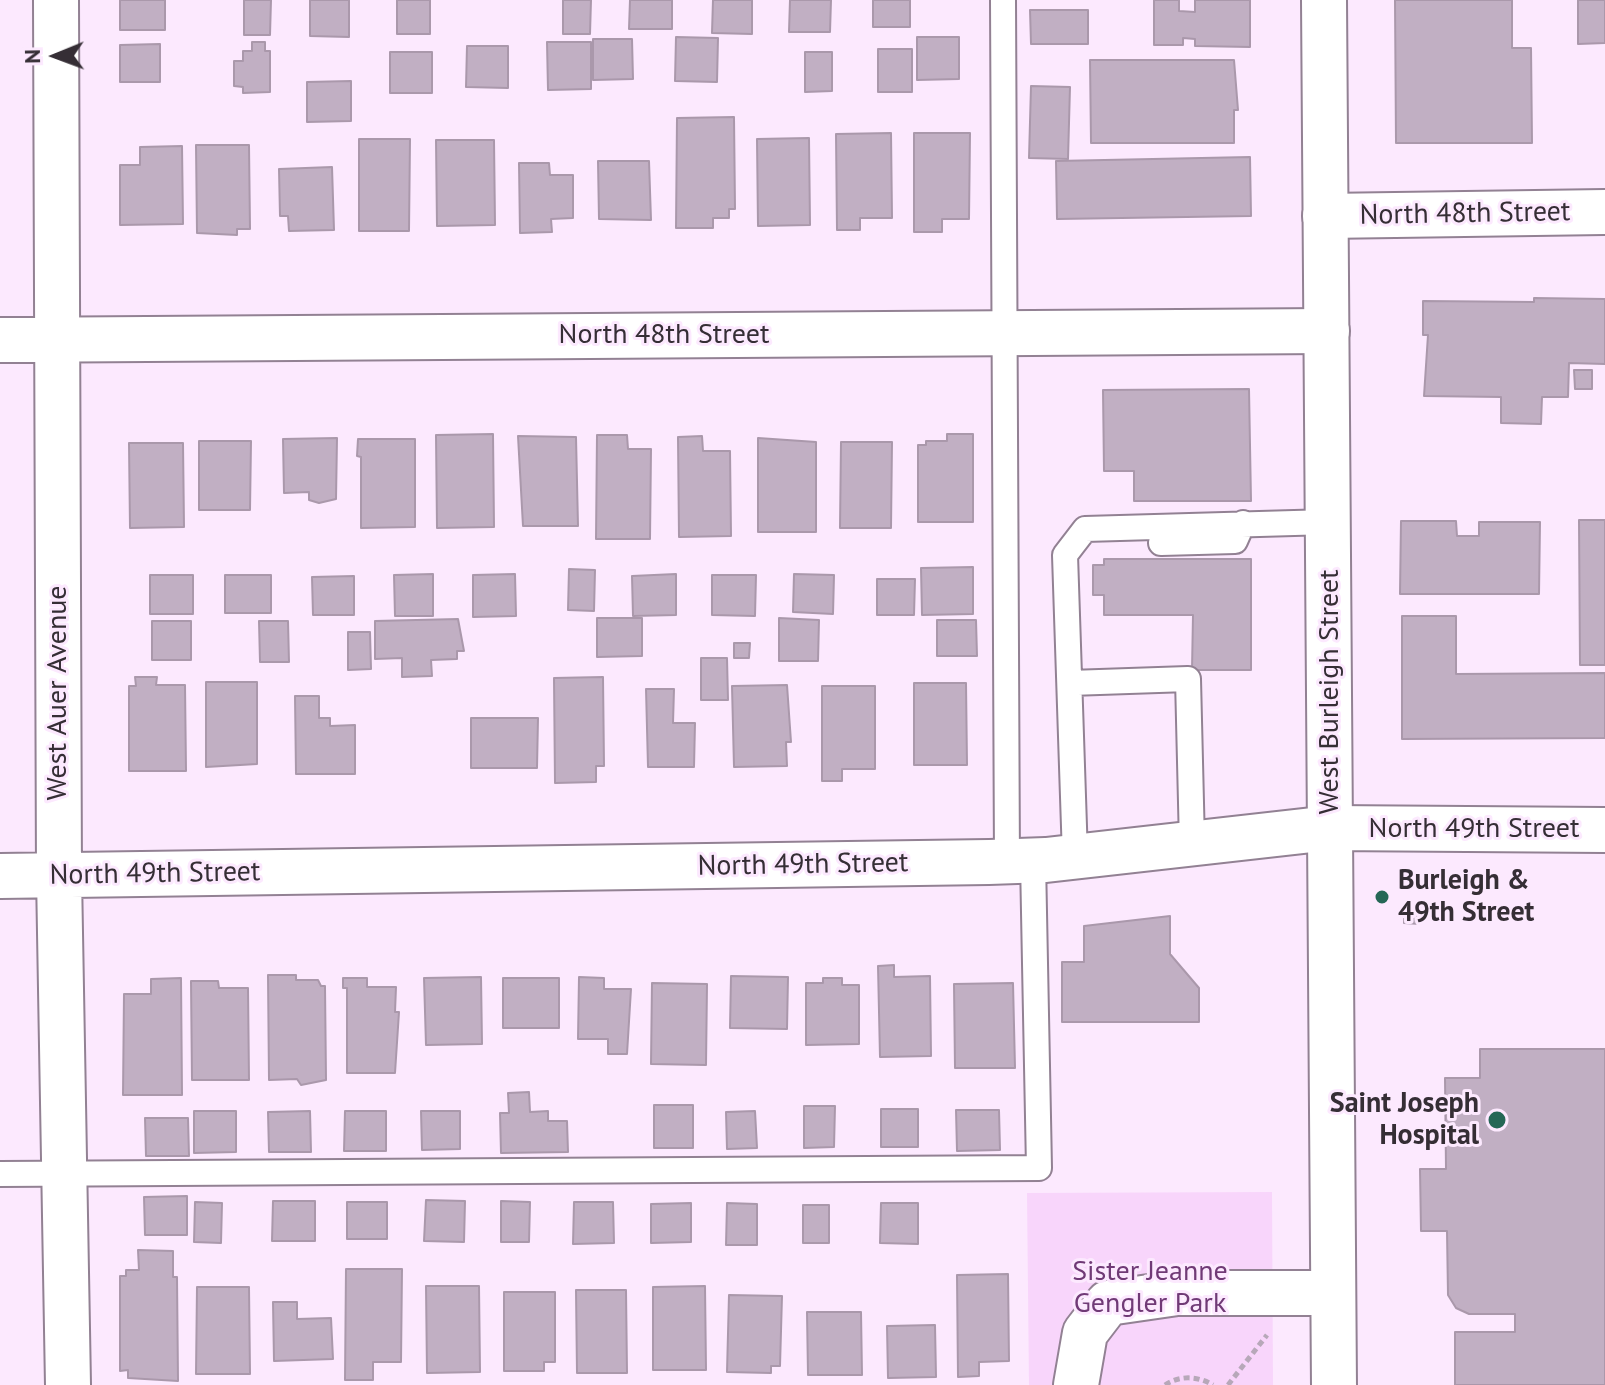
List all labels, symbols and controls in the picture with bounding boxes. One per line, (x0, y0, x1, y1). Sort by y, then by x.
north arrow (16, 16, 96, 96)
text: N (18, 49, 46, 64)
street label: North 48th Street (1359, 195, 1571, 233)
street label: North 48th Street (559, 318, 769, 352)
street label: West Burleigh Street (1313, 569, 1347, 815)
street label: West Auer Avenue (41, 585, 75, 801)
street label: North 49th Street (1369, 812, 1579, 846)
street label: North 49th Street (697, 846, 909, 884)
street label: North 49th Street (49, 855, 261, 893)
place label: Burleigh & 49th Street (1398, 864, 1534, 930)
marker: Burleigh & 49th Street (1373, 888, 1391, 906)
place label: Saint Joseph Hospital (1330, 1087, 1479, 1153)
marker: Saint Joseph Hospital (1486, 1109, 1508, 1131)
park label: Sister Jeanne Gengler Park (1072, 1255, 1228, 1321)

